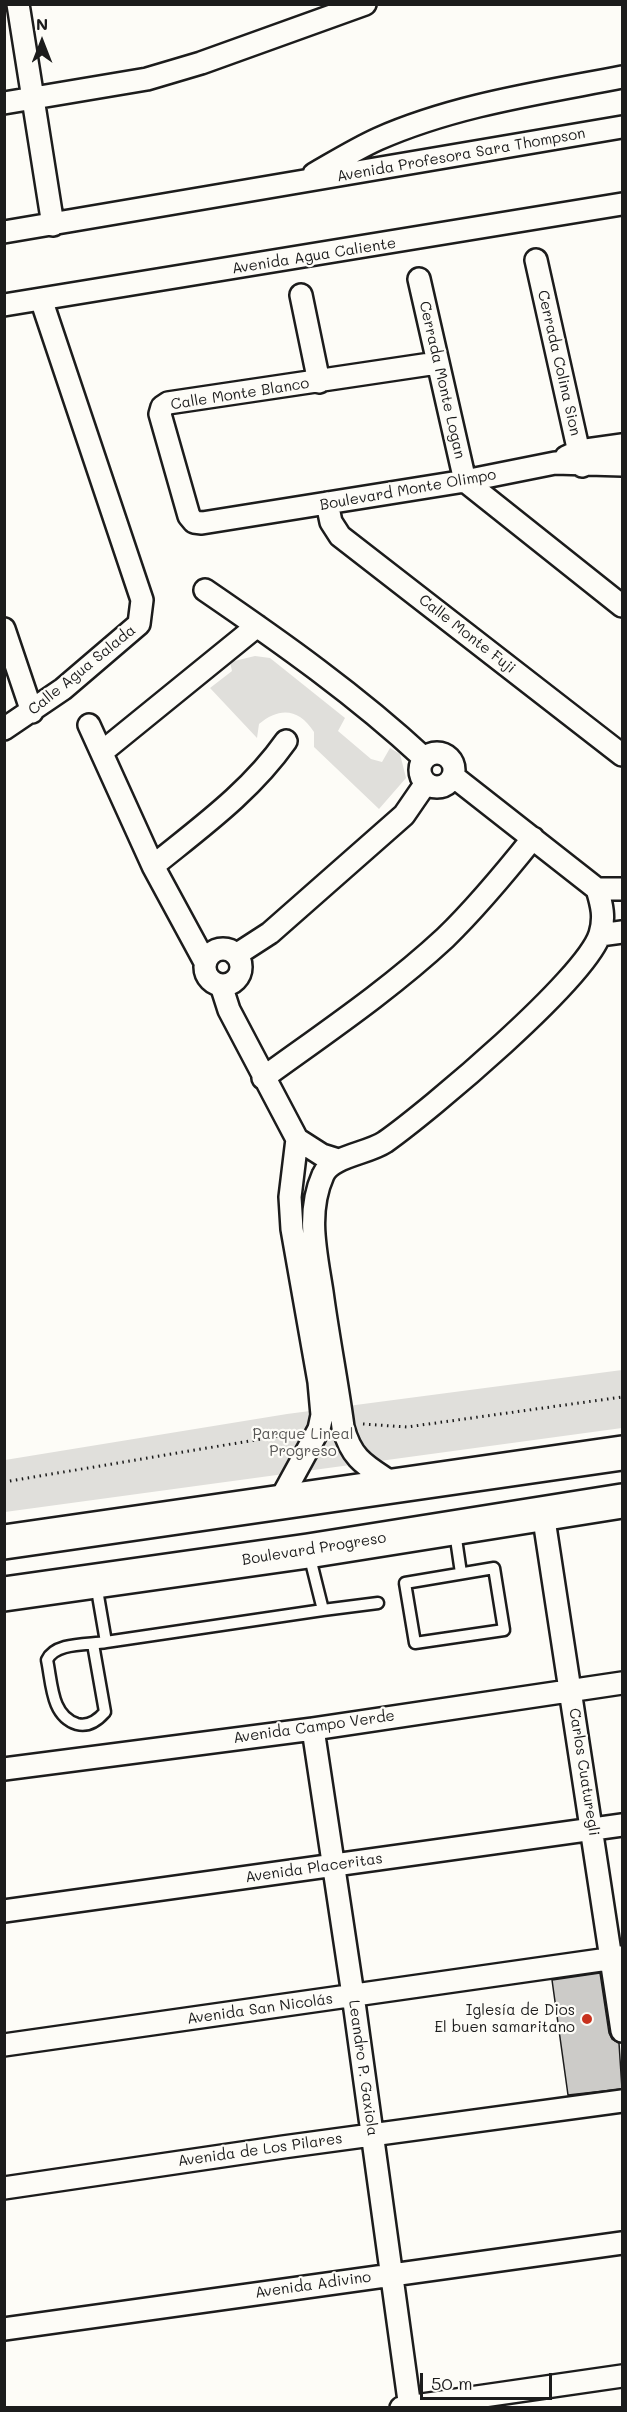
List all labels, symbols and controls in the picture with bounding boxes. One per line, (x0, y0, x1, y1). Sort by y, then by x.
north arrow (12, 12, 72, 72)
text: N (36, 13, 48, 34)
street label: Avenida Profesora Sara Thompson (335, 124, 587, 186)
street label: Avenida Agua Caliente (231, 234, 397, 278)
street label: Cerrada Colina Sion (534, 289, 584, 437)
street label: Cerrada Monte Logan (415, 300, 469, 460)
street label: Calle Monte Blanco (169, 374, 311, 414)
street label: Boulevard Monte Olimpo (318, 466, 498, 514)
street label: Calle Monte Fuji (415, 591, 519, 677)
street label: Calle Agua Salada (25, 621, 139, 719)
park label: Parque Lineal Progreso (252, 1425, 354, 1460)
street label: Boulevard Progreso (241, 1529, 387, 1569)
street label: Avenida Campo Verde (232, 1707, 396, 1747)
street label: Carlos Cuaturegli (565, 1707, 603, 1837)
street label: Avenida Placeritas (244, 1849, 384, 1887)
street label: Avenida San Nicolás (186, 1990, 334, 2028)
street label: Leandro P. Gaxiola (345, 1999, 381, 2137)
place label: Iglesía de Dios El buen samaritano (434, 2001, 575, 2036)
marker: Iglesía de Dios El buen samaritano (580, 2012, 594, 2026)
street label: Avenida de Los Pilares (177, 2130, 343, 2170)
street label: Avenida Adivino (254, 2268, 372, 2302)
scale bar (423, 2361, 555, 2399)
text: 50 m (431, 2371, 473, 2395)

